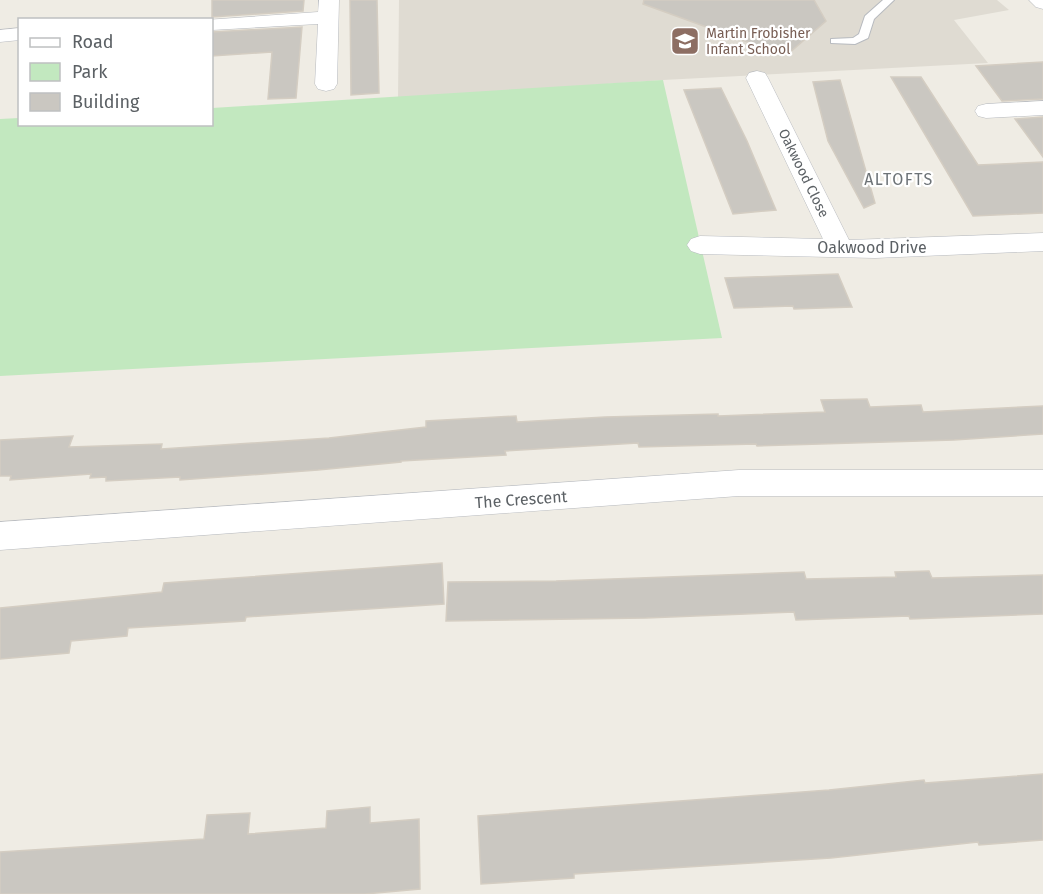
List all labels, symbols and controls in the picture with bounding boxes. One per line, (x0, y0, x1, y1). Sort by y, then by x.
legend (18, 18, 213, 126)
school or university icon: Martin Frobisher Infant School (669, 25, 701, 57)
place label: Martin Frobisher Infant School (706, 25, 811, 58)
text: Road (72, 31, 114, 53)
text: Park (72, 61, 108, 83)
text: Building (72, 91, 140, 113)
street label: Oakwood Close (775, 126, 832, 220)
district label: ALTOFTS (864, 170, 934, 189)
street label: Oakwood Drive (817, 238, 927, 257)
street label: The Crescent (474, 487, 568, 512)

